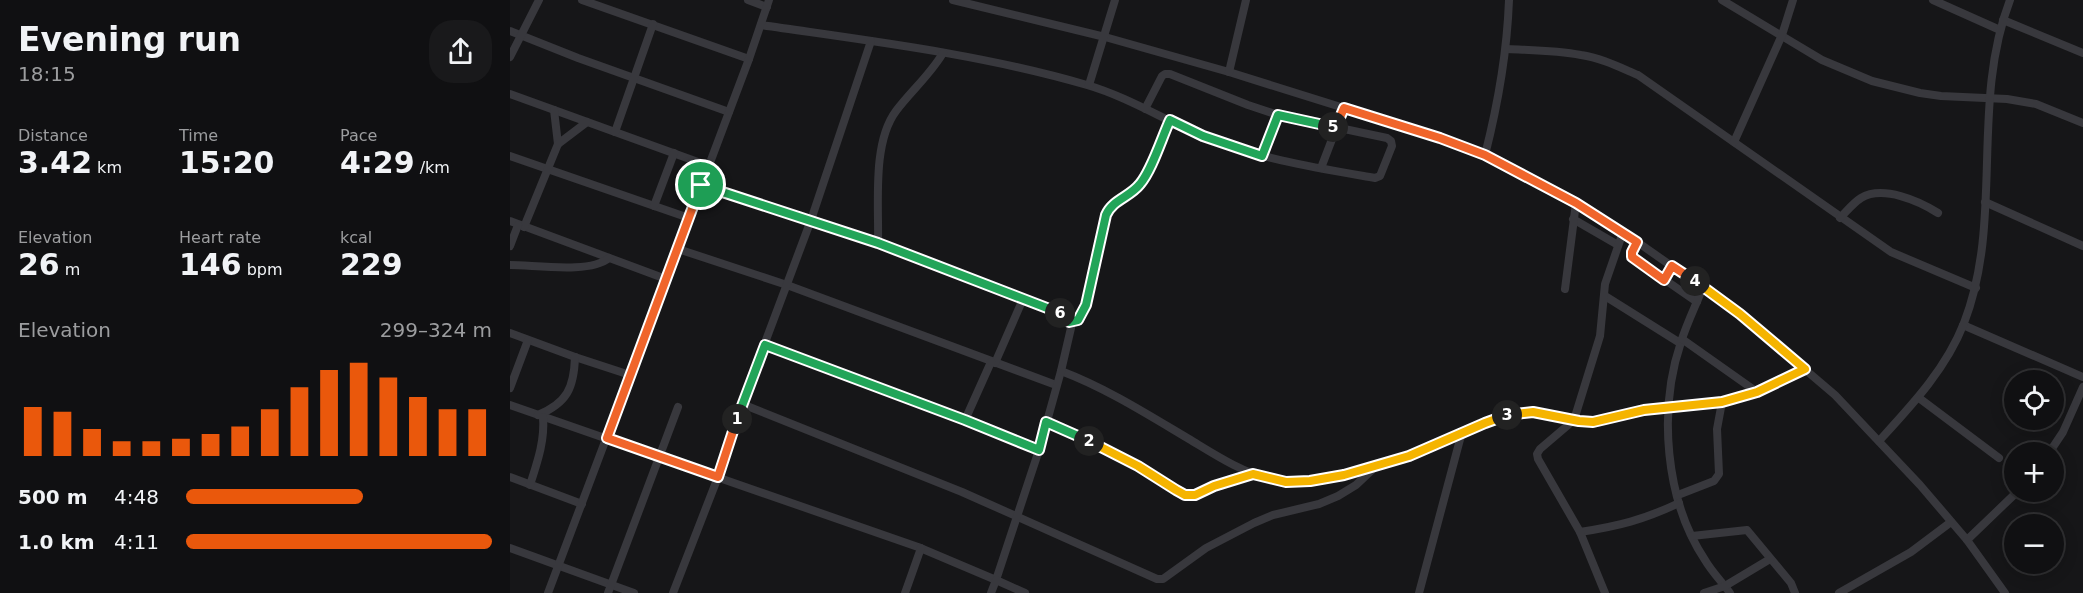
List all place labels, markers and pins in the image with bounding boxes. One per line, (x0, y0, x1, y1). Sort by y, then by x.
pin: 5 (1318, 112, 1348, 142)
pin (675, 159, 726, 210)
pin: 4 (1680, 266, 1710, 296)
pin: 6 (1045, 298, 1075, 328)
pin: 3 (1492, 400, 1522, 430)
pin: 1 (722, 404, 752, 434)
pin: 2 (1074, 426, 1104, 456)

